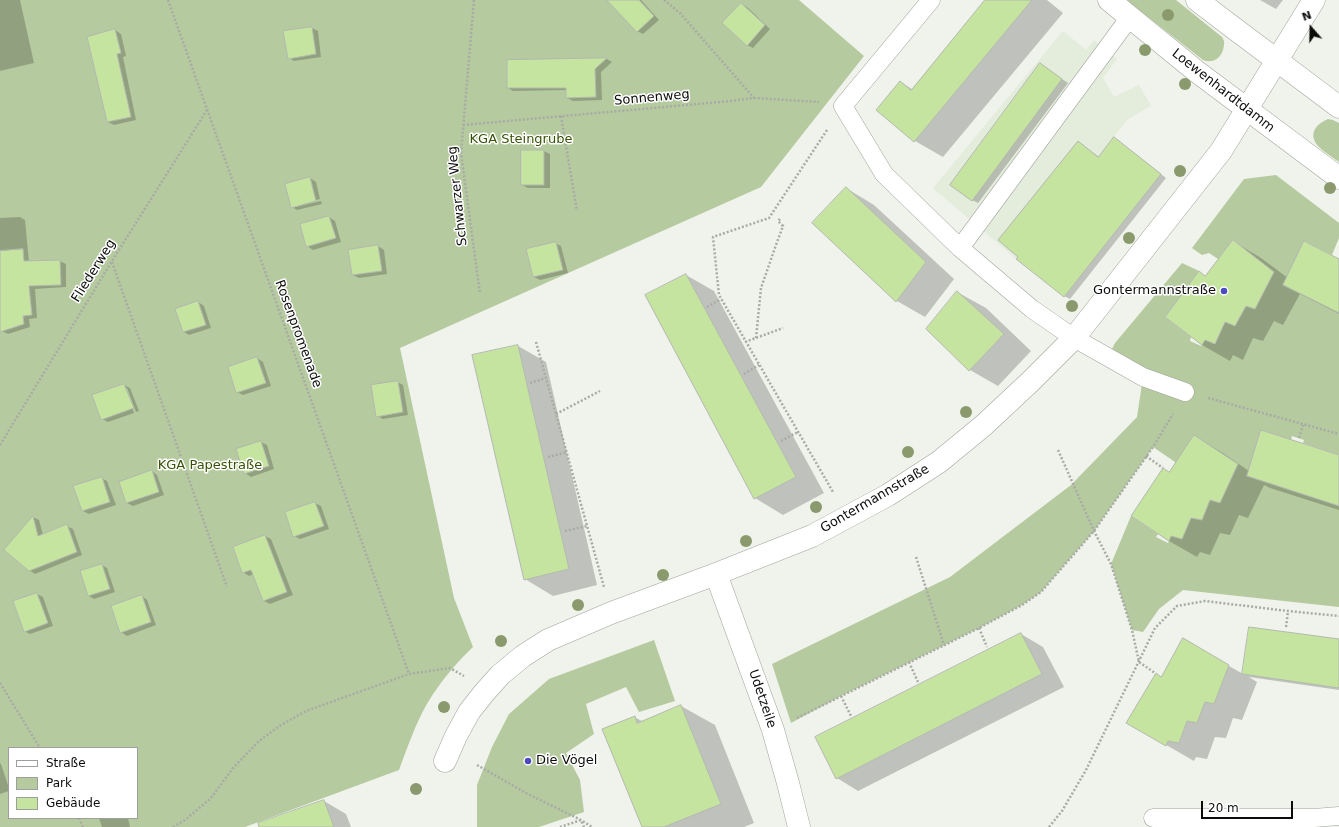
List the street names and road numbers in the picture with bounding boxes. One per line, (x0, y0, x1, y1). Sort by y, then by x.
street label: Loewenhardtdamm (1169, 46, 1277, 136)
street label: Sonnenweg (614, 87, 690, 109)
street label: Schwarzer Weg (445, 145, 471, 247)
street label: Fliederweg (69, 237, 119, 305)
street label: Rosenpromenade (271, 278, 325, 390)
street label: Gontermannstraße (818, 462, 932, 536)
street label: Udetzeile (745, 668, 779, 730)

